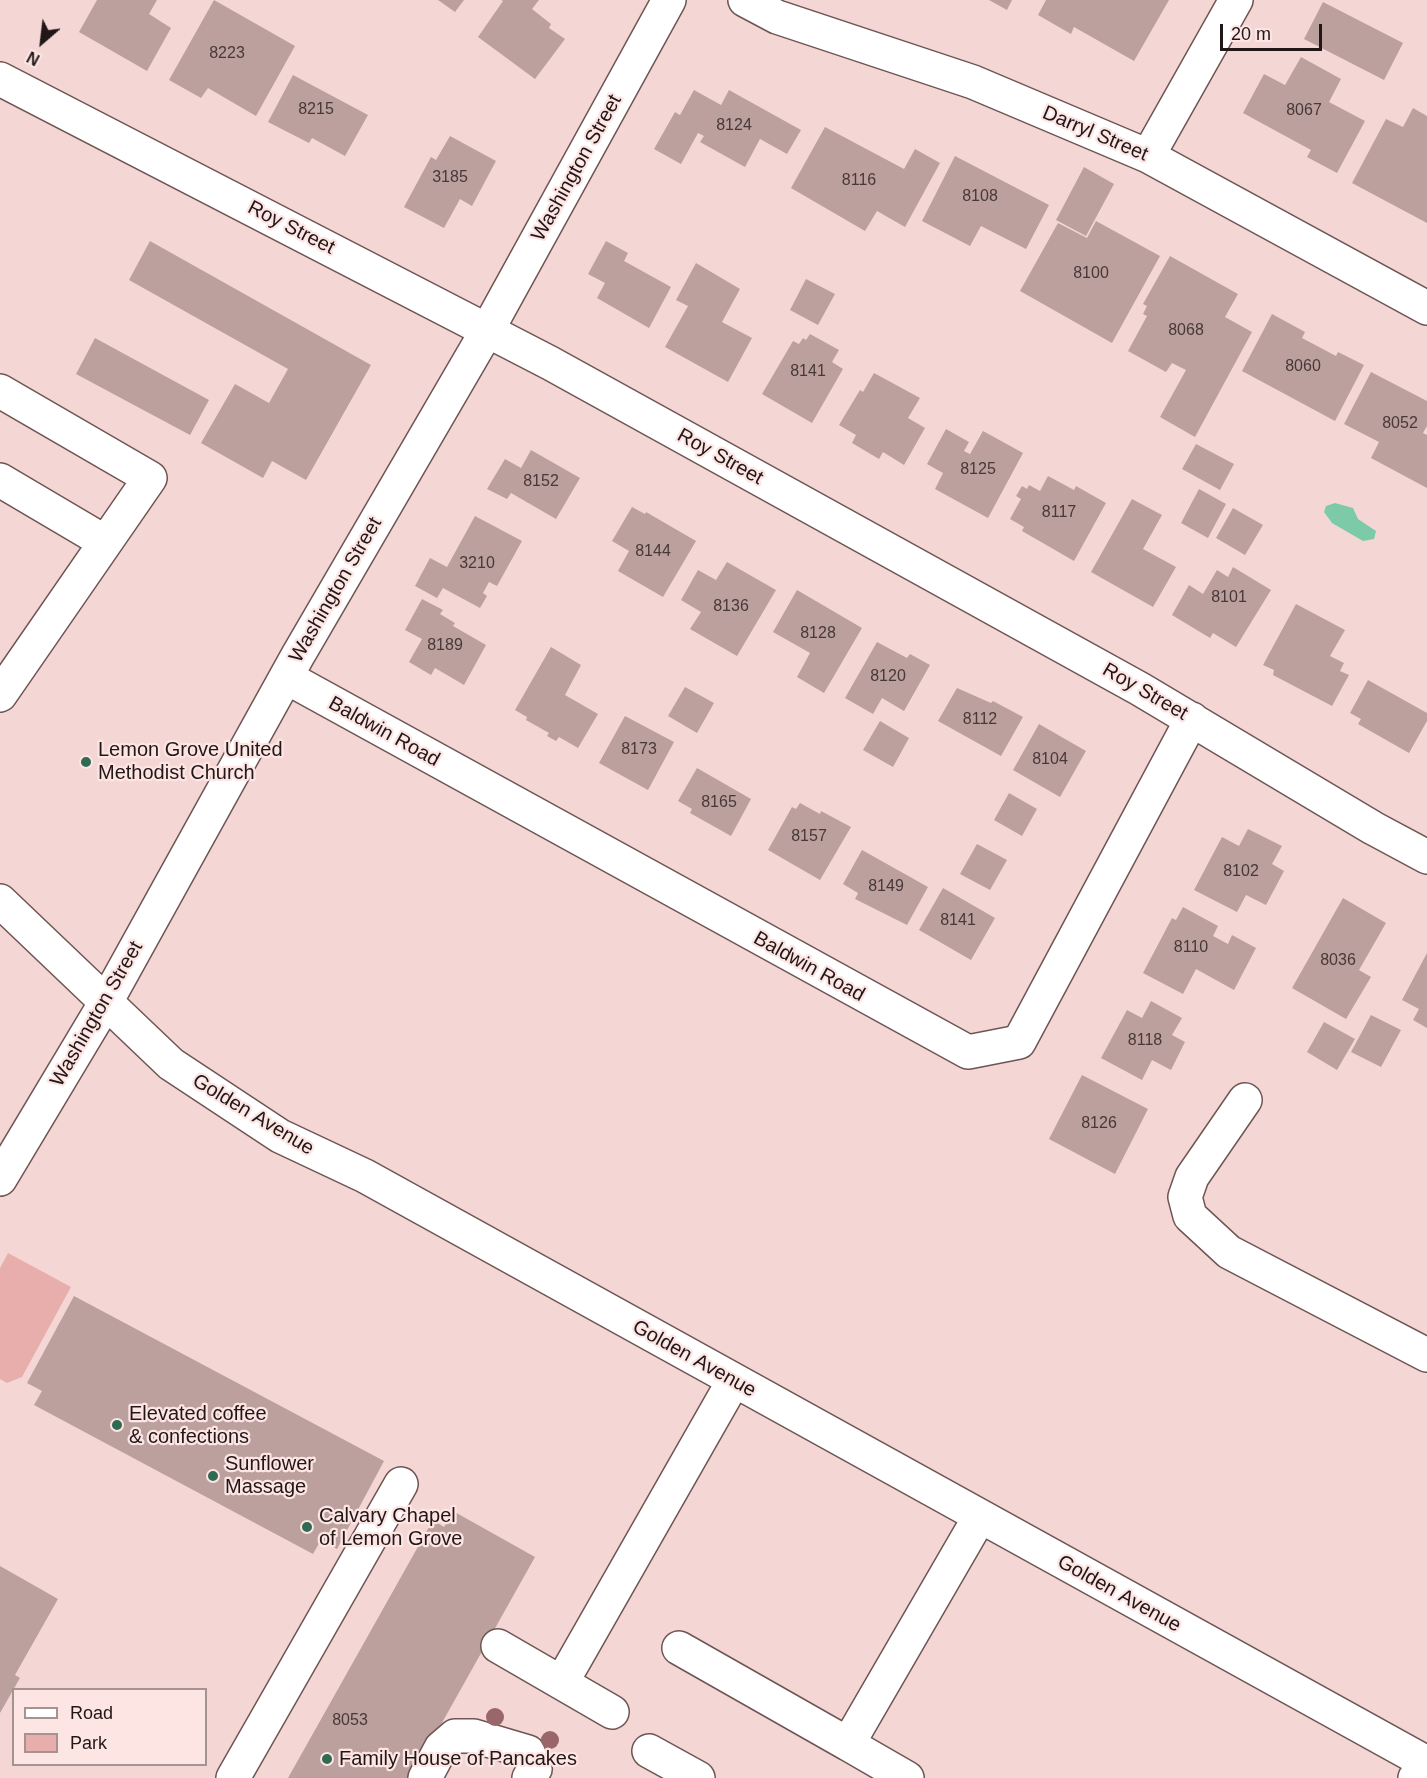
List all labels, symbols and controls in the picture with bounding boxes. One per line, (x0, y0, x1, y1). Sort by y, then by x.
north arrow (12, 12, 72, 72)
scale bar (1223, 12, 1325, 50)
text: 20 m (1231, 24, 1271, 44)
house number: 8223 (209, 44, 245, 64)
text: N (24, 48, 42, 69)
street label: Washington Street (527, 91, 627, 245)
house number: 8215 (298, 100, 334, 120)
street label: Darryl Street (1039, 101, 1151, 167)
house number: 8067 (1286, 101, 1322, 121)
house number: 8124 (716, 116, 752, 136)
house number: 3185 (432, 168, 468, 188)
house number: 8116 (842, 171, 876, 191)
house number: 8108 (962, 187, 998, 207)
street label: Roy Street (243, 196, 339, 260)
house number: 8100 (1073, 264, 1109, 284)
house number: 8068 (1168, 321, 1204, 341)
house number: 8060 (1285, 357, 1321, 377)
house number: 8141 (790, 362, 826, 382)
house number: 8052 (1382, 414, 1418, 434)
street label: Roy Street (673, 424, 767, 490)
house number: 8125 (960, 460, 996, 480)
house number: 8152 (523, 472, 559, 492)
house number: 8117 (1042, 503, 1076, 523)
street label: Washington Street (285, 513, 387, 667)
house number: 8144 (635, 542, 671, 562)
house number: 3210 (459, 554, 495, 574)
house number: 8101 (1211, 588, 1247, 608)
house number: 8136 (713, 597, 749, 617)
house number: 8128 (800, 624, 836, 644)
house number: 8189 (427, 636, 463, 656)
street label: Roy Street (1098, 658, 1192, 726)
house number: 8120 (870, 667, 906, 687)
street label: Baldwin Road (324, 692, 444, 772)
house number: 8112 (963, 710, 997, 730)
place label: Lemon Grove United Methodist Church (98, 738, 283, 785)
house number: 8173 (621, 740, 657, 760)
house number: 8104 (1032, 750, 1068, 770)
marker: Lemon Grove United Methodist Church (79, 755, 93, 769)
house number: 8165 (701, 793, 737, 813)
house number: 8157 (791, 827, 827, 847)
house number: 8102 (1223, 862, 1259, 882)
house number: 8149 (868, 877, 904, 897)
house number: 8141 (940, 911, 976, 931)
street label: Baldwin Road (749, 927, 869, 1007)
street label: Washington Street (46, 937, 148, 1091)
house number: 8110 (1174, 938, 1208, 958)
house number: 8036 (1320, 951, 1356, 971)
house number: 8118 (1128, 1031, 1162, 1051)
street label: Golden Avenue (188, 1069, 318, 1161)
house number: 8126 (1081, 1114, 1117, 1134)
street label: Golden Avenue (628, 1315, 760, 1403)
place label: Elevated coffee & confections (129, 1402, 267, 1449)
marker: Elevated coffee & confections (110, 1418, 124, 1432)
place label: Sunflower Massage (225, 1452, 314, 1499)
marker: Sunflower Massage (206, 1469, 220, 1483)
place label: Calvary Chapel of Lemon Grove (319, 1504, 462, 1551)
marker: Calvary Chapel of Lemon Grove (300, 1520, 314, 1534)
street label: Golden Avenue (1053, 1550, 1185, 1638)
legend (12, 1688, 207, 1766)
text: Road (70, 1703, 113, 1723)
house number: 8053 (332, 1711, 368, 1731)
text: Park (70, 1733, 107, 1753)
place label: Family House of Pancakes (339, 1747, 577, 1771)
marker: Family House of Pancakes (320, 1752, 334, 1766)

